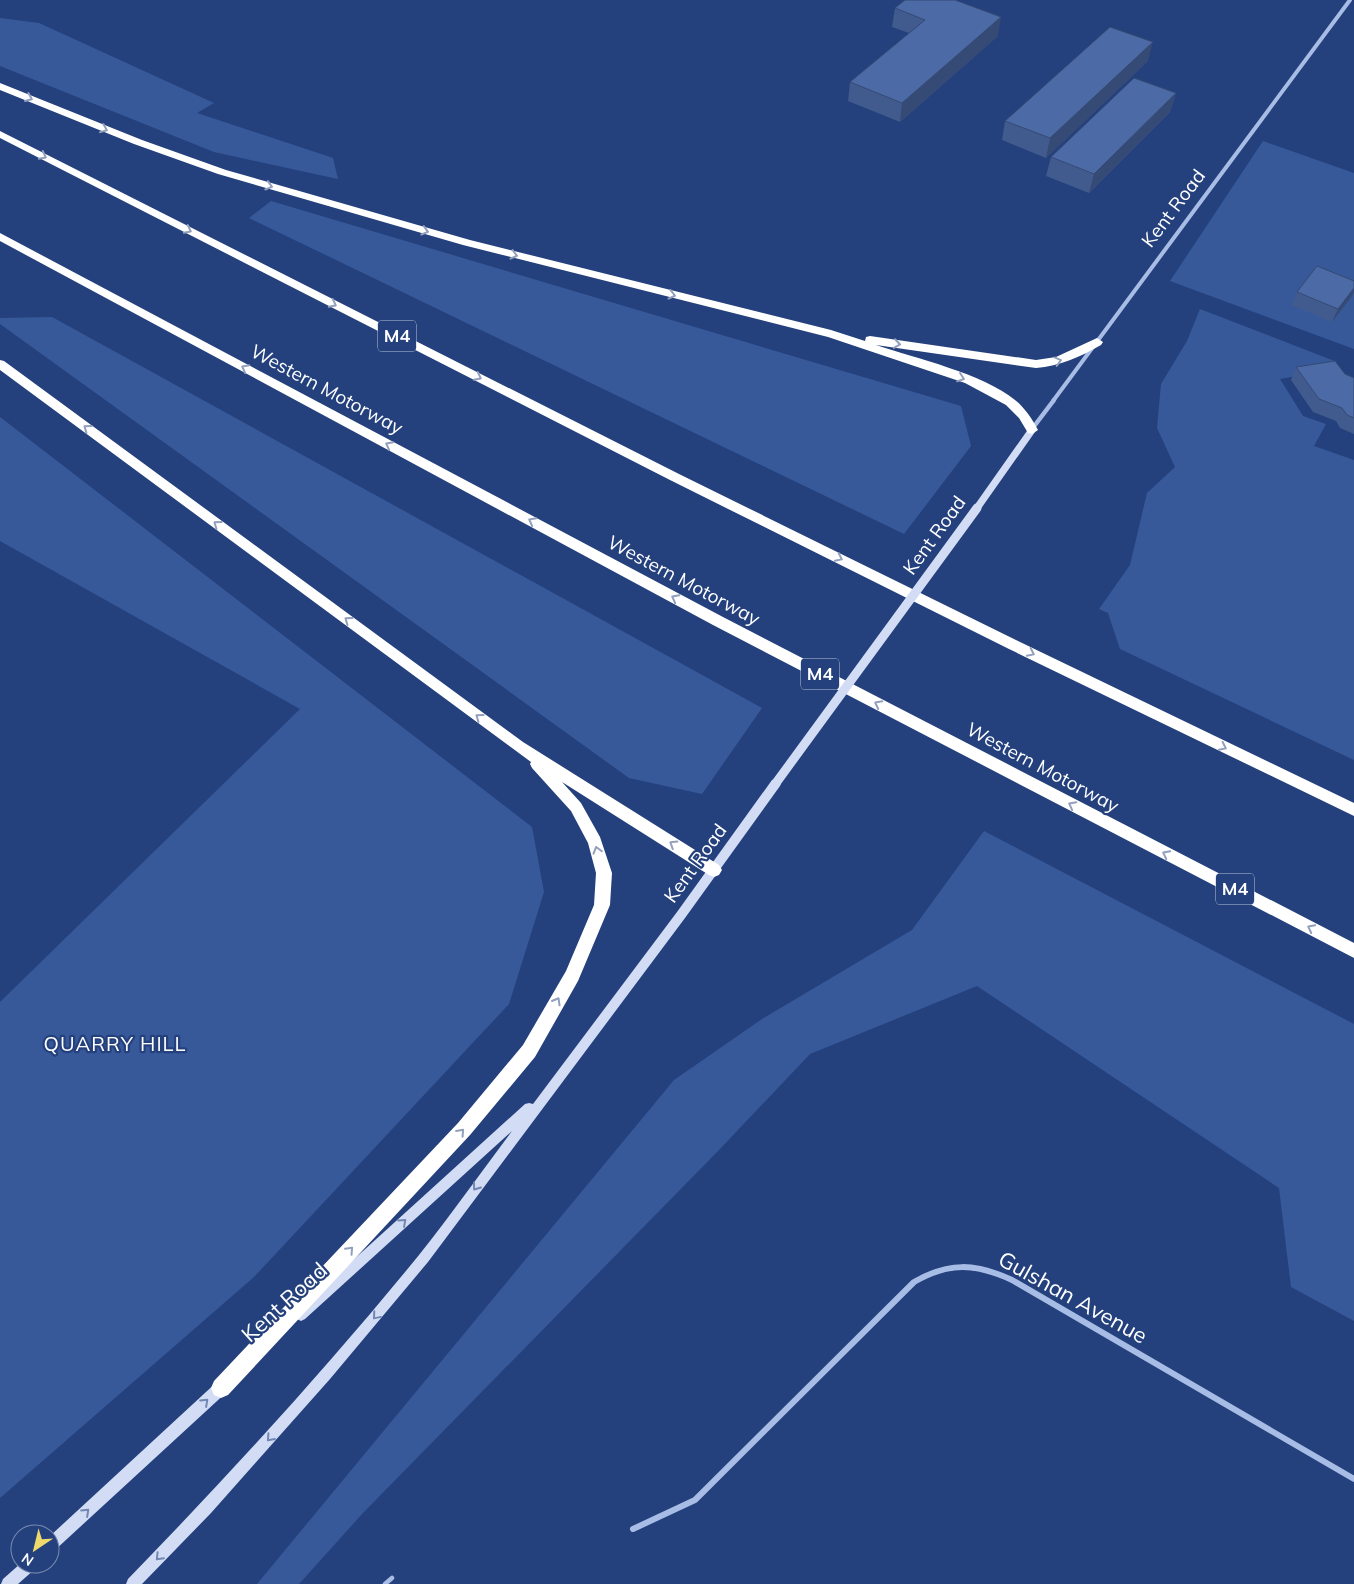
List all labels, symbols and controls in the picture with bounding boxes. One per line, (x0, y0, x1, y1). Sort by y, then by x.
one-way arrow (24, 92, 33, 103)
one-way arrow (99, 122, 108, 133)
one-way arrow (38, 150, 47, 160)
street label: Kent Road (1136, 164, 1210, 252)
one-way arrow (264, 180, 272, 190)
one-way arrow (183, 224, 192, 235)
one-way arrow (420, 226, 428, 236)
one-way arrow (510, 249, 519, 260)
one-way arrow (667, 289, 675, 299)
one-way arrow (328, 298, 337, 308)
road number: M4 (378, 321, 416, 352)
one-way arrow (893, 338, 901, 349)
street label: Western Motorway (247, 339, 407, 439)
one-way arrow (1053, 356, 1062, 367)
one-way arrow (242, 365, 251, 375)
one-way arrow (473, 371, 482, 381)
one-way arrow (956, 372, 964, 382)
one-way arrow (83, 425, 93, 434)
one-way arrow (385, 441, 394, 451)
street label: Kent Road (897, 491, 971, 579)
one-way arrow (528, 518, 537, 528)
one-way arrow (214, 521, 223, 530)
street label: Western Motorway (604, 530, 764, 630)
one-way arrow (834, 551, 843, 562)
one-way arrow (672, 594, 681, 604)
one-way arrow (345, 618, 354, 626)
one-way arrow (1026, 646, 1035, 657)
road number: M4 (801, 659, 839, 690)
one-way arrow (874, 700, 883, 710)
one-way arrow (475, 714, 485, 723)
street label: Western Motorway (963, 717, 1123, 817)
one-way arrow (1218, 741, 1227, 751)
one-way arrow (1068, 801, 1077, 811)
street label: Kent Road (658, 819, 732, 907)
one-way arrow (669, 840, 678, 850)
one-way arrow (593, 846, 603, 855)
one-way arrow (1162, 850, 1171, 860)
road number: M4 (1216, 874, 1254, 904)
one-way arrow (1307, 924, 1316, 934)
one-way arrow (551, 998, 561, 1007)
district label: QUARRY HILL (44, 1031, 186, 1056)
one-way arrow (455, 1128, 464, 1137)
one-way arrow (473, 1182, 482, 1191)
one-way arrow (398, 1219, 407, 1228)
street label: Gulshan Avenue (993, 1244, 1153, 1350)
one-way arrow (344, 1247, 353, 1256)
street label: Kent Road (235, 1256, 333, 1348)
one-way arrow (373, 1310, 382, 1319)
one-way arrow (200, 1399, 209, 1408)
one-way arrow (267, 1433, 276, 1442)
one-way arrow (80, 1509, 89, 1518)
north arrow (10, 1524, 60, 1574)
text: N (18, 1549, 37, 1570)
one-way arrow (156, 1551, 165, 1560)

